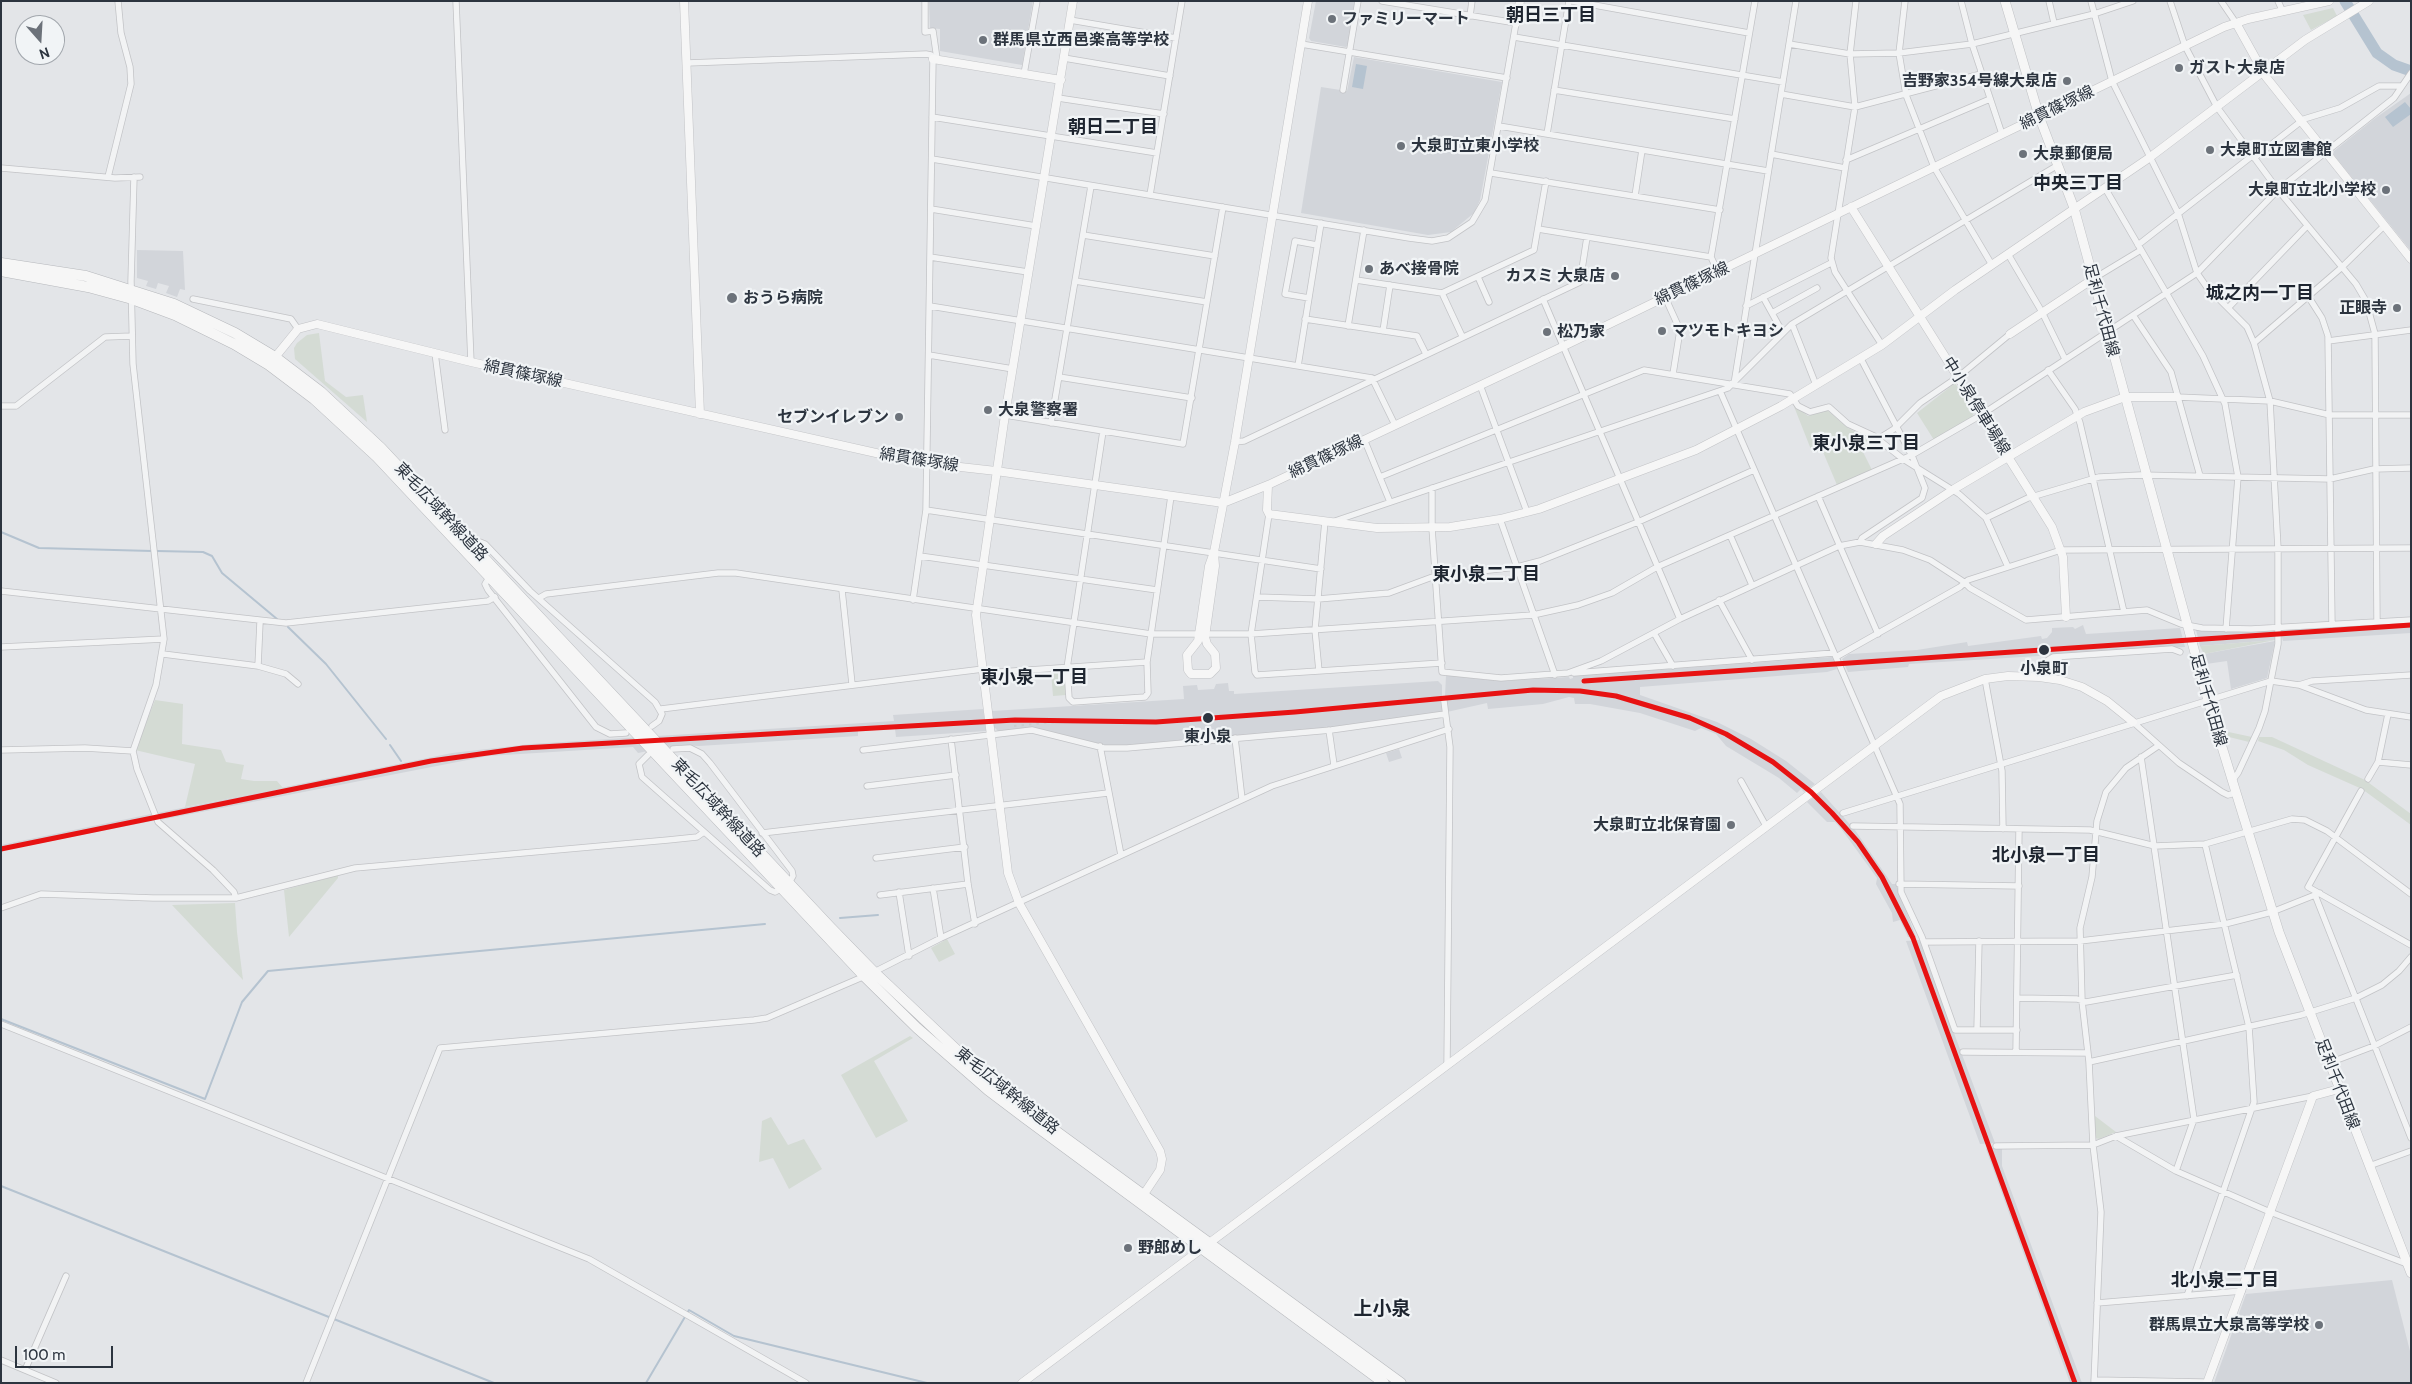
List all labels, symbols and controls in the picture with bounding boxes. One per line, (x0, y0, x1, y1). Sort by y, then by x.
district label: 朝日三丁目 (1506, 5, 1596, 27)
place label: ファミリーマート (1342, 9, 1470, 29)
marker: ファミリーマート (1326, 13, 1338, 25)
north arrow (15, 15, 65, 65)
place label: 群馬県立西邑楽高等学校 (993, 30, 1169, 50)
marker: 群馬県立西邑楽高等学校 (977, 34, 989, 46)
text: N (37, 43, 52, 63)
place label: ガスト大泉店 (2189, 58, 2285, 78)
marker: ガスト大泉店 (2173, 62, 2185, 74)
place label: 吉野家354号線大泉店 (1902, 71, 2057, 91)
marker: 吉野家354号線大泉店 (2061, 75, 2073, 87)
street label: 綿貫篠塚線 (2017, 82, 2097, 134)
district label: 朝日二丁目 (1068, 117, 1158, 139)
place label: 大泉町立東小学校 (1411, 136, 1539, 156)
marker: 大泉町立東小学校 (1395, 140, 1407, 152)
place label: 大泉町立図書館 (2220, 140, 2332, 160)
place label: 大泉郵便局 (2033, 144, 2113, 164)
marker: 大泉町立図書館 (2204, 144, 2216, 156)
marker: 大泉郵便局 (2017, 148, 2029, 160)
district label: 中央三丁目 (2033, 173, 2123, 195)
place label: 大泉町立北小学校 (2248, 180, 2376, 200)
marker: 大泉町立北小学校 (2380, 184, 2392, 196)
street label: 綿貫篠塚線 (1652, 258, 1732, 310)
place label: あべ接骨院 (1379, 259, 1459, 279)
street label: 足利千代田線 (2079, 261, 2123, 359)
marker: あべ接骨院 (1363, 263, 1375, 275)
place label: カスミ 大泉店 (1505, 266, 1605, 286)
marker: カスミ 大泉店 (1609, 270, 1621, 282)
district label: 城之内一丁目 (2206, 283, 2314, 305)
place label: おうら病院 (743, 288, 823, 308)
marker: おうら病院 (725, 291, 739, 305)
place label: 正眼寺 (2339, 298, 2387, 318)
marker: 正眼寺 (2391, 302, 2403, 314)
place label: マツモトキヨシ (1672, 321, 1784, 341)
place label: 松乃家 (1557, 322, 1605, 342)
marker: マツモトキヨシ (1656, 325, 1668, 337)
marker: 松乃家 (1541, 326, 1553, 338)
street label: 中小泉停車場線 (1938, 353, 2014, 459)
street label: 綿貫篠塚線 (482, 356, 564, 392)
place label: 大泉警察署 (998, 400, 1078, 420)
marker: 大泉警察署 (982, 404, 994, 416)
place label: セブンイレブン (777, 407, 889, 427)
marker: セブンイレブン (893, 411, 905, 423)
street label: 綿貫篠塚線 (1286, 431, 1366, 483)
district label: 東小泉三丁目 (1812, 433, 1920, 455)
street label: 綿貫篠塚線 (878, 444, 960, 476)
street label: 東毛広域幹線道路 (390, 459, 492, 565)
district label: 東小泉二丁目 (1432, 564, 1540, 586)
marker: 小泉町 (2037, 643, 2051, 657)
street label: 足利千代田線 (2186, 651, 2230, 749)
place label: 小泉町 (2020, 659, 2068, 679)
district label: 東小泉一丁目 (980, 667, 1088, 689)
marker: 東小泉 (1201, 711, 1215, 725)
place label: 東小泉 (1184, 727, 1232, 747)
street label: 東毛広域幹線道路 (667, 755, 769, 861)
place label: 大泉町立北保育園 (1593, 815, 1721, 835)
marker: 大泉町立北保育園 (1725, 819, 1737, 831)
district label: 北小泉一丁目 (1992, 845, 2100, 867)
street label: 足利千代田線 (2311, 1036, 2363, 1132)
street label: 東毛広域幹線道路 (951, 1043, 1063, 1139)
place label: 野郎めし (1138, 1238, 1202, 1258)
marker: 野郎めし (1122, 1242, 1134, 1254)
district label: 北小泉二丁目 (2171, 1270, 2279, 1292)
district label: 上小泉 (1354, 1298, 1410, 1320)
place label: 群馬県立大泉高等学校 (2149, 1315, 2309, 1335)
marker: 群馬県立大泉高等学校 (2313, 1319, 2325, 1331)
scale bar (18, 1336, 115, 1368)
text: 100 m (23, 1346, 65, 1364)

